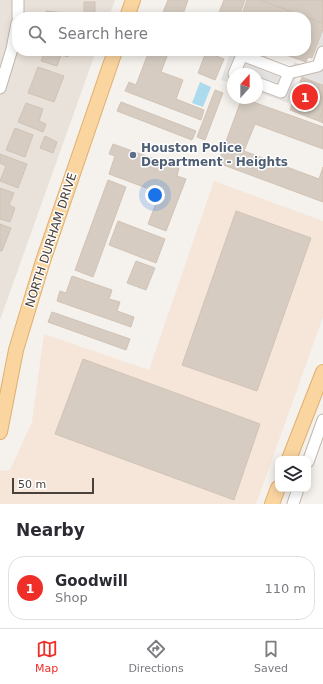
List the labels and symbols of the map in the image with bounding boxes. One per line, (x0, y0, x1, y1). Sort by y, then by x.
north arrow (227, 68, 263, 104)
pin: 1 (292, 82, 318, 112)
place label: Houston Police Department - Heights (141, 141, 288, 169)
marker: Houston Police Department - Heights (128, 150, 138, 160)
street label: NORTH DURHAM DRIVE (23, 171, 79, 309)
your location (145, 185, 165, 205)
scale bar (12, 476, 94, 495)

